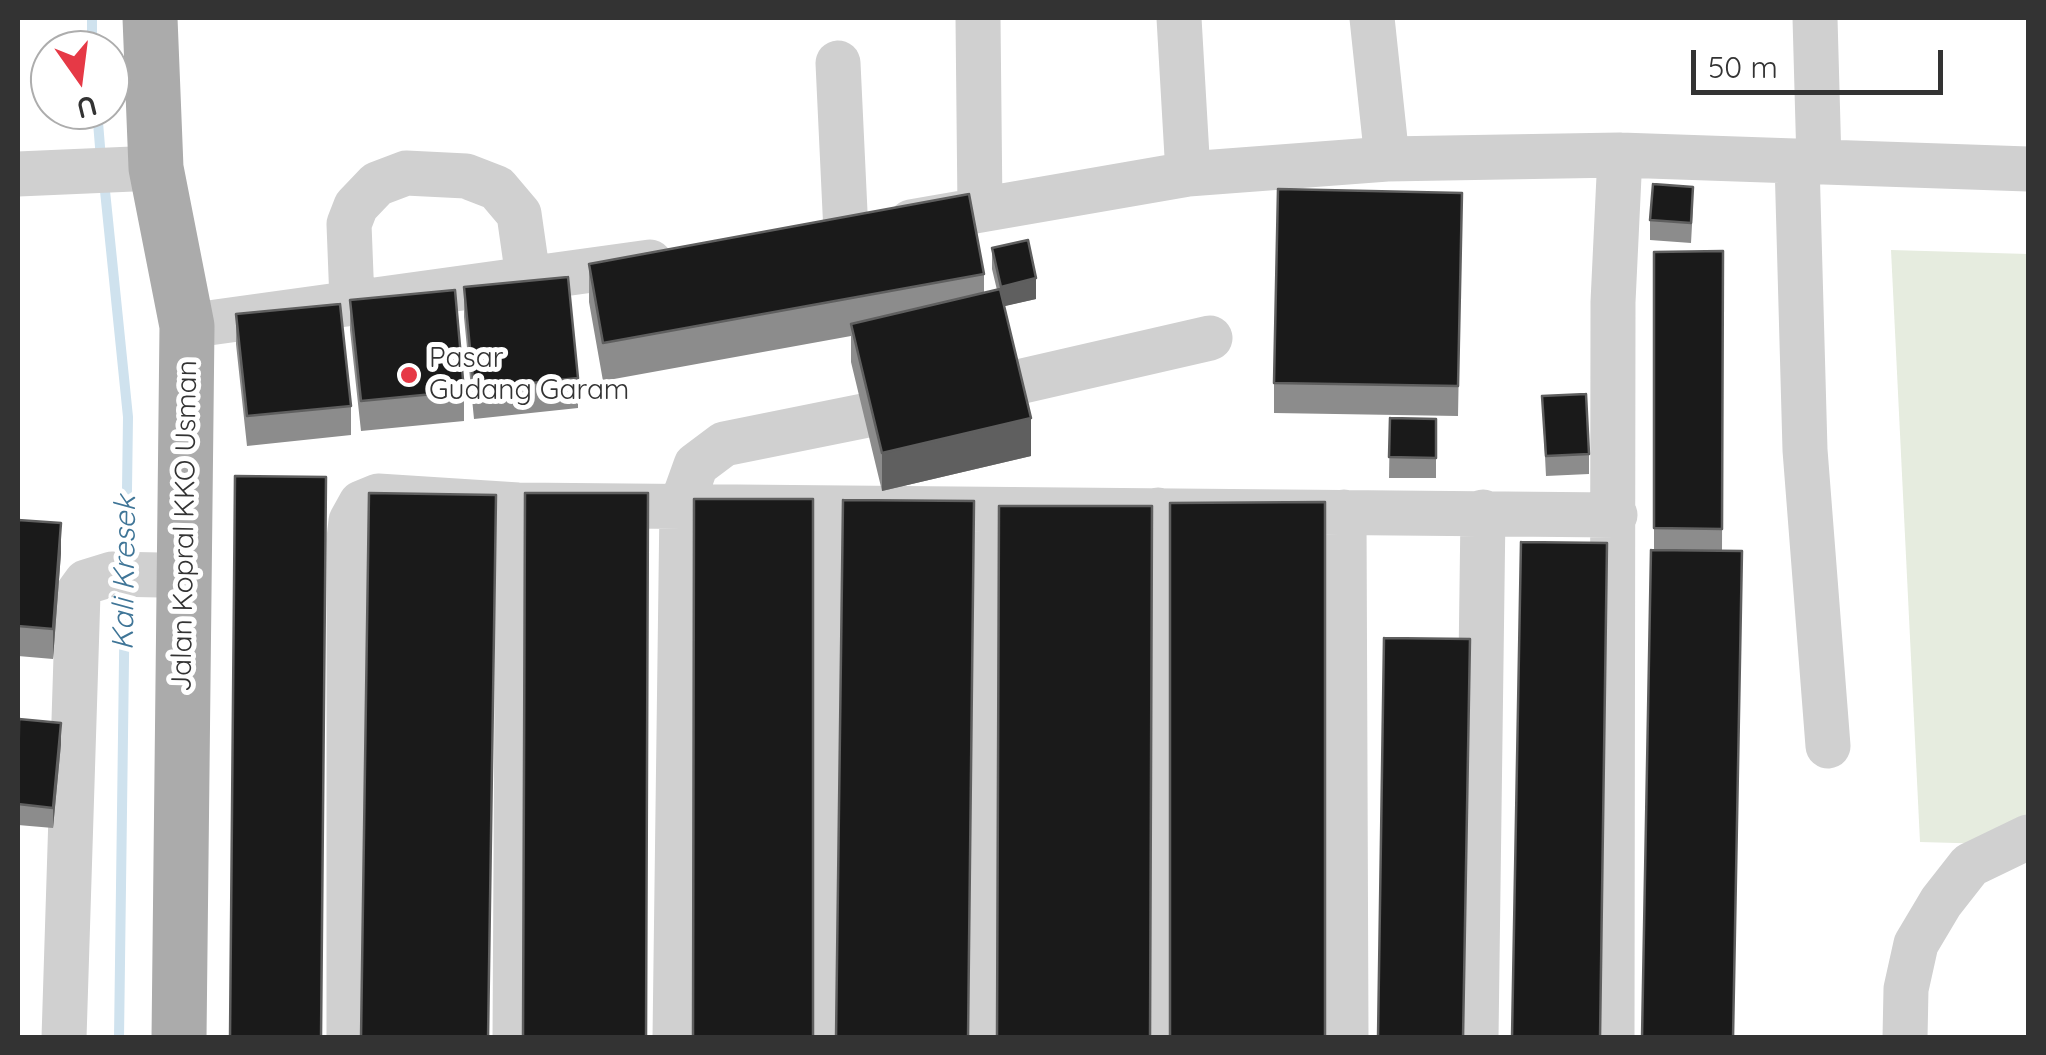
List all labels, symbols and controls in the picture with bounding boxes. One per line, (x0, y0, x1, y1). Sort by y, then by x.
north arrow (30, 30, 130, 130)
scale bar (1696, 30, 1948, 92)
text: 50 m (1708, 48, 1778, 86)
text: U (73, 88, 101, 127)
place label: Pasar Gudang Garam (429, 342, 629, 408)
street label: Jalan Kopral KKO Usman (165, 360, 205, 692)
marker: Pasar Gudang Garam (398, 364, 420, 386)
water label: Kali Kresek (106, 495, 144, 651)

